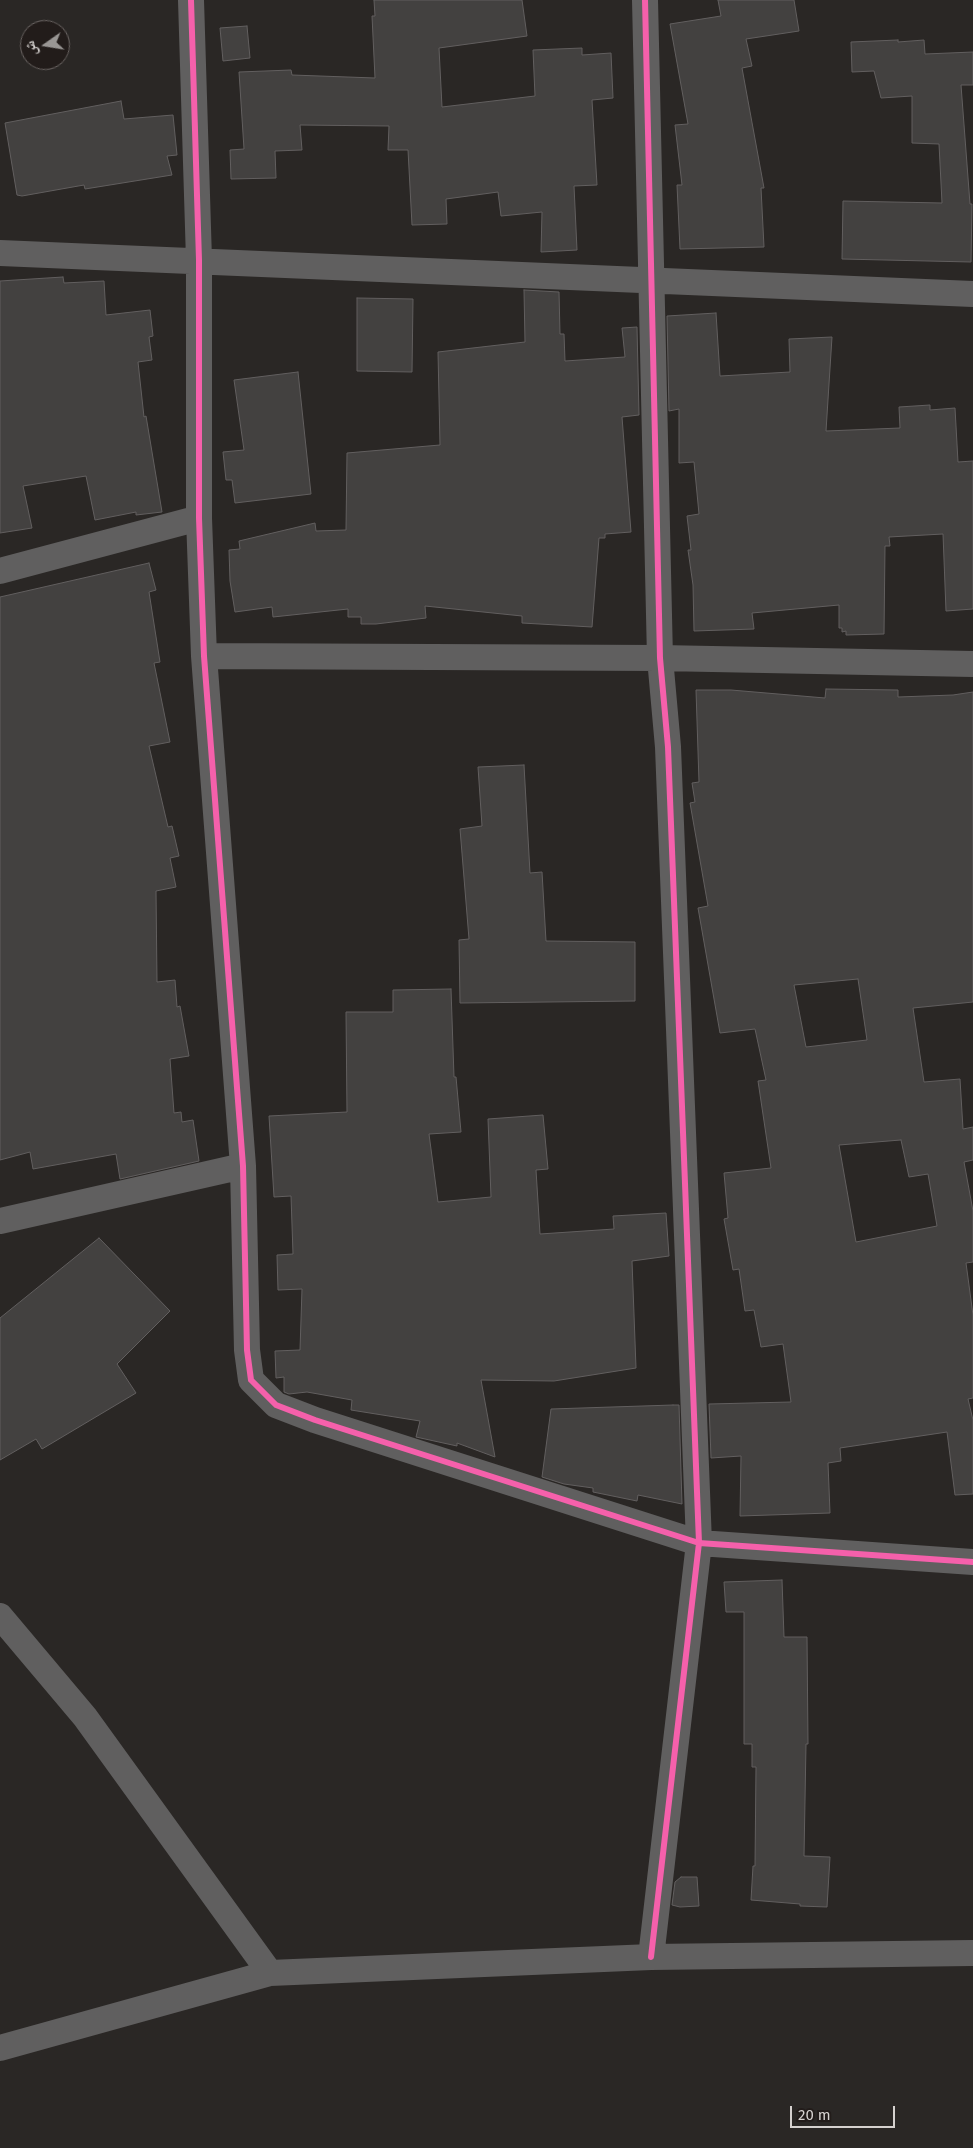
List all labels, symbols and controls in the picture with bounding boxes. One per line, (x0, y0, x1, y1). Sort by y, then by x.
north arrow (20, 20, 70, 70)
text: ش (21, 39, 41, 57)
scale bar (793, 2096, 898, 2128)
text: 20 m (798, 2106, 831, 2124)

